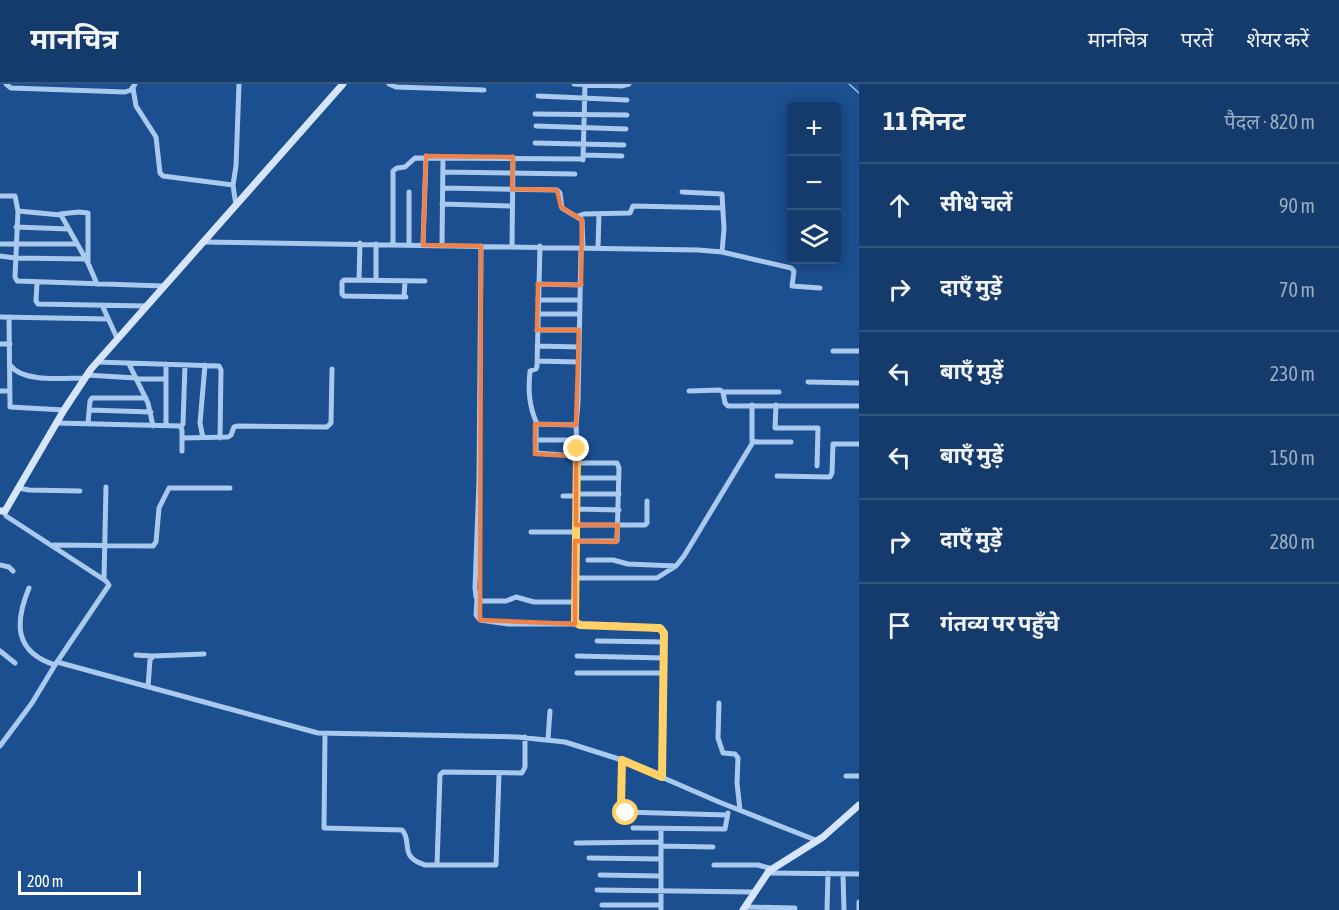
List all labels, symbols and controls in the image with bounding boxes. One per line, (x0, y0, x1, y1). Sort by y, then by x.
text: मानचित्र (30, 23, 118, 55)
text: मानचित्र (1088, 27, 1148, 51)
text: परतें (1181, 27, 1213, 51)
text: शेयर करें (1246, 27, 1309, 51)
map controls (787, 102, 841, 264)
button: + (787, 102, 841, 156)
text: 11 मिनट (883, 106, 966, 136)
text: पैदल · 820 m (1224, 110, 1315, 133)
button: − (787, 156, 841, 210)
icon: ahead (883, 189, 916, 222)
text: सीधे चलें (940, 190, 1012, 216)
text: 90 m (1279, 194, 1315, 217)
button: layers (787, 210, 841, 264)
icon: right (883, 273, 916, 306)
text: दाएँ मुड़ें (940, 274, 1002, 300)
text: 70 m (1279, 278, 1315, 301)
icon: left (883, 357, 916, 390)
text: बाएँ मुड़ें (940, 358, 1003, 384)
text: 230 m (1270, 362, 1315, 385)
route end (563, 435, 589, 461)
icon: left (883, 441, 916, 474)
text: बाएँ मुड़ें (940, 442, 1003, 468)
text: 150 m (1270, 446, 1315, 469)
icon: right (883, 525, 916, 558)
text: दाएँ मुड़ें (940, 526, 1002, 552)
text: 280 m (1270, 530, 1315, 553)
icon: arrive (883, 609, 916, 642)
text: गंतव्य पर पहुँचे (940, 610, 1059, 636)
route start (612, 799, 638, 825)
scale bar (18, 868, 141, 896)
text: 200 m (27, 872, 63, 890)

